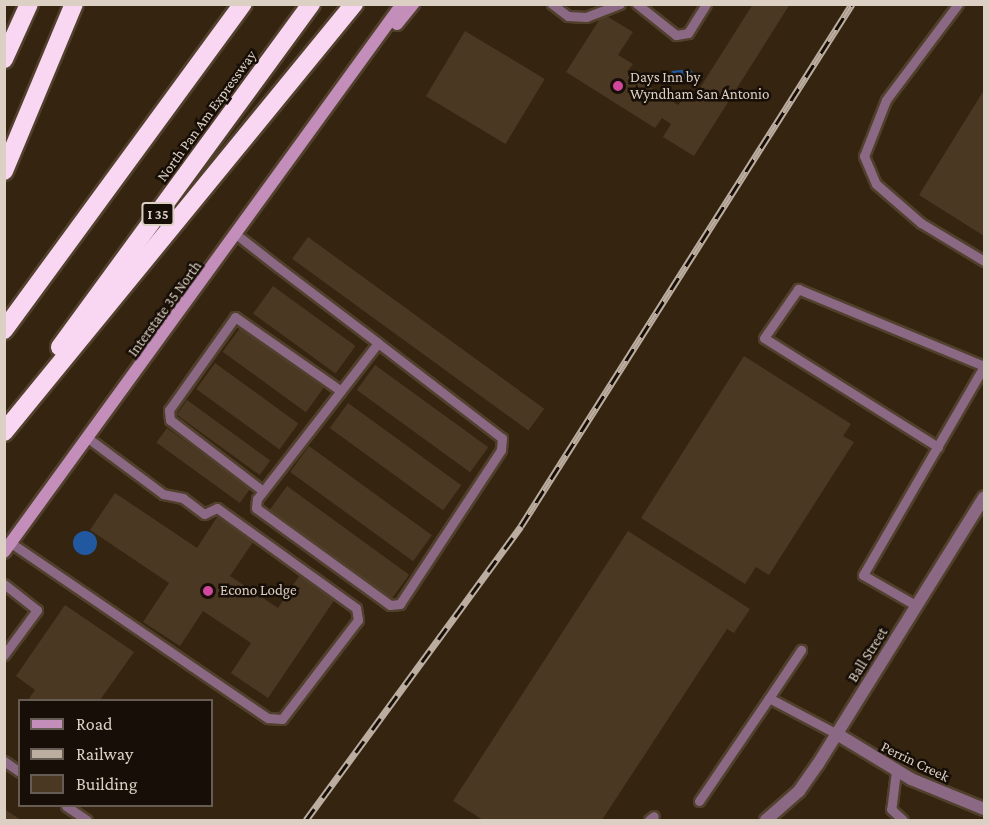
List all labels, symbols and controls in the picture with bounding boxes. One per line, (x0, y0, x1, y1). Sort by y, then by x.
street label: North Pan Am Expressway (153, 47, 261, 185)
place label: Days Inn by Wyndham San Antonio (630, 68, 769, 103)
marker: Days Inn by Wyndham San Antonio (611, 79, 625, 93)
road number: I 35 (140, 203, 176, 225)
street label: Interstate 35 North (124, 258, 206, 360)
place label: Econo Lodge (220, 582, 297, 600)
marker: Econo Lodge (201, 584, 215, 598)
street label: Ball Street (844, 624, 892, 686)
legend (18, 699, 213, 807)
text: Road (76, 714, 113, 734)
street label: Perrin Creek (878, 738, 952, 786)
text: Railway (76, 744, 133, 764)
text: Building (76, 774, 137, 794)

